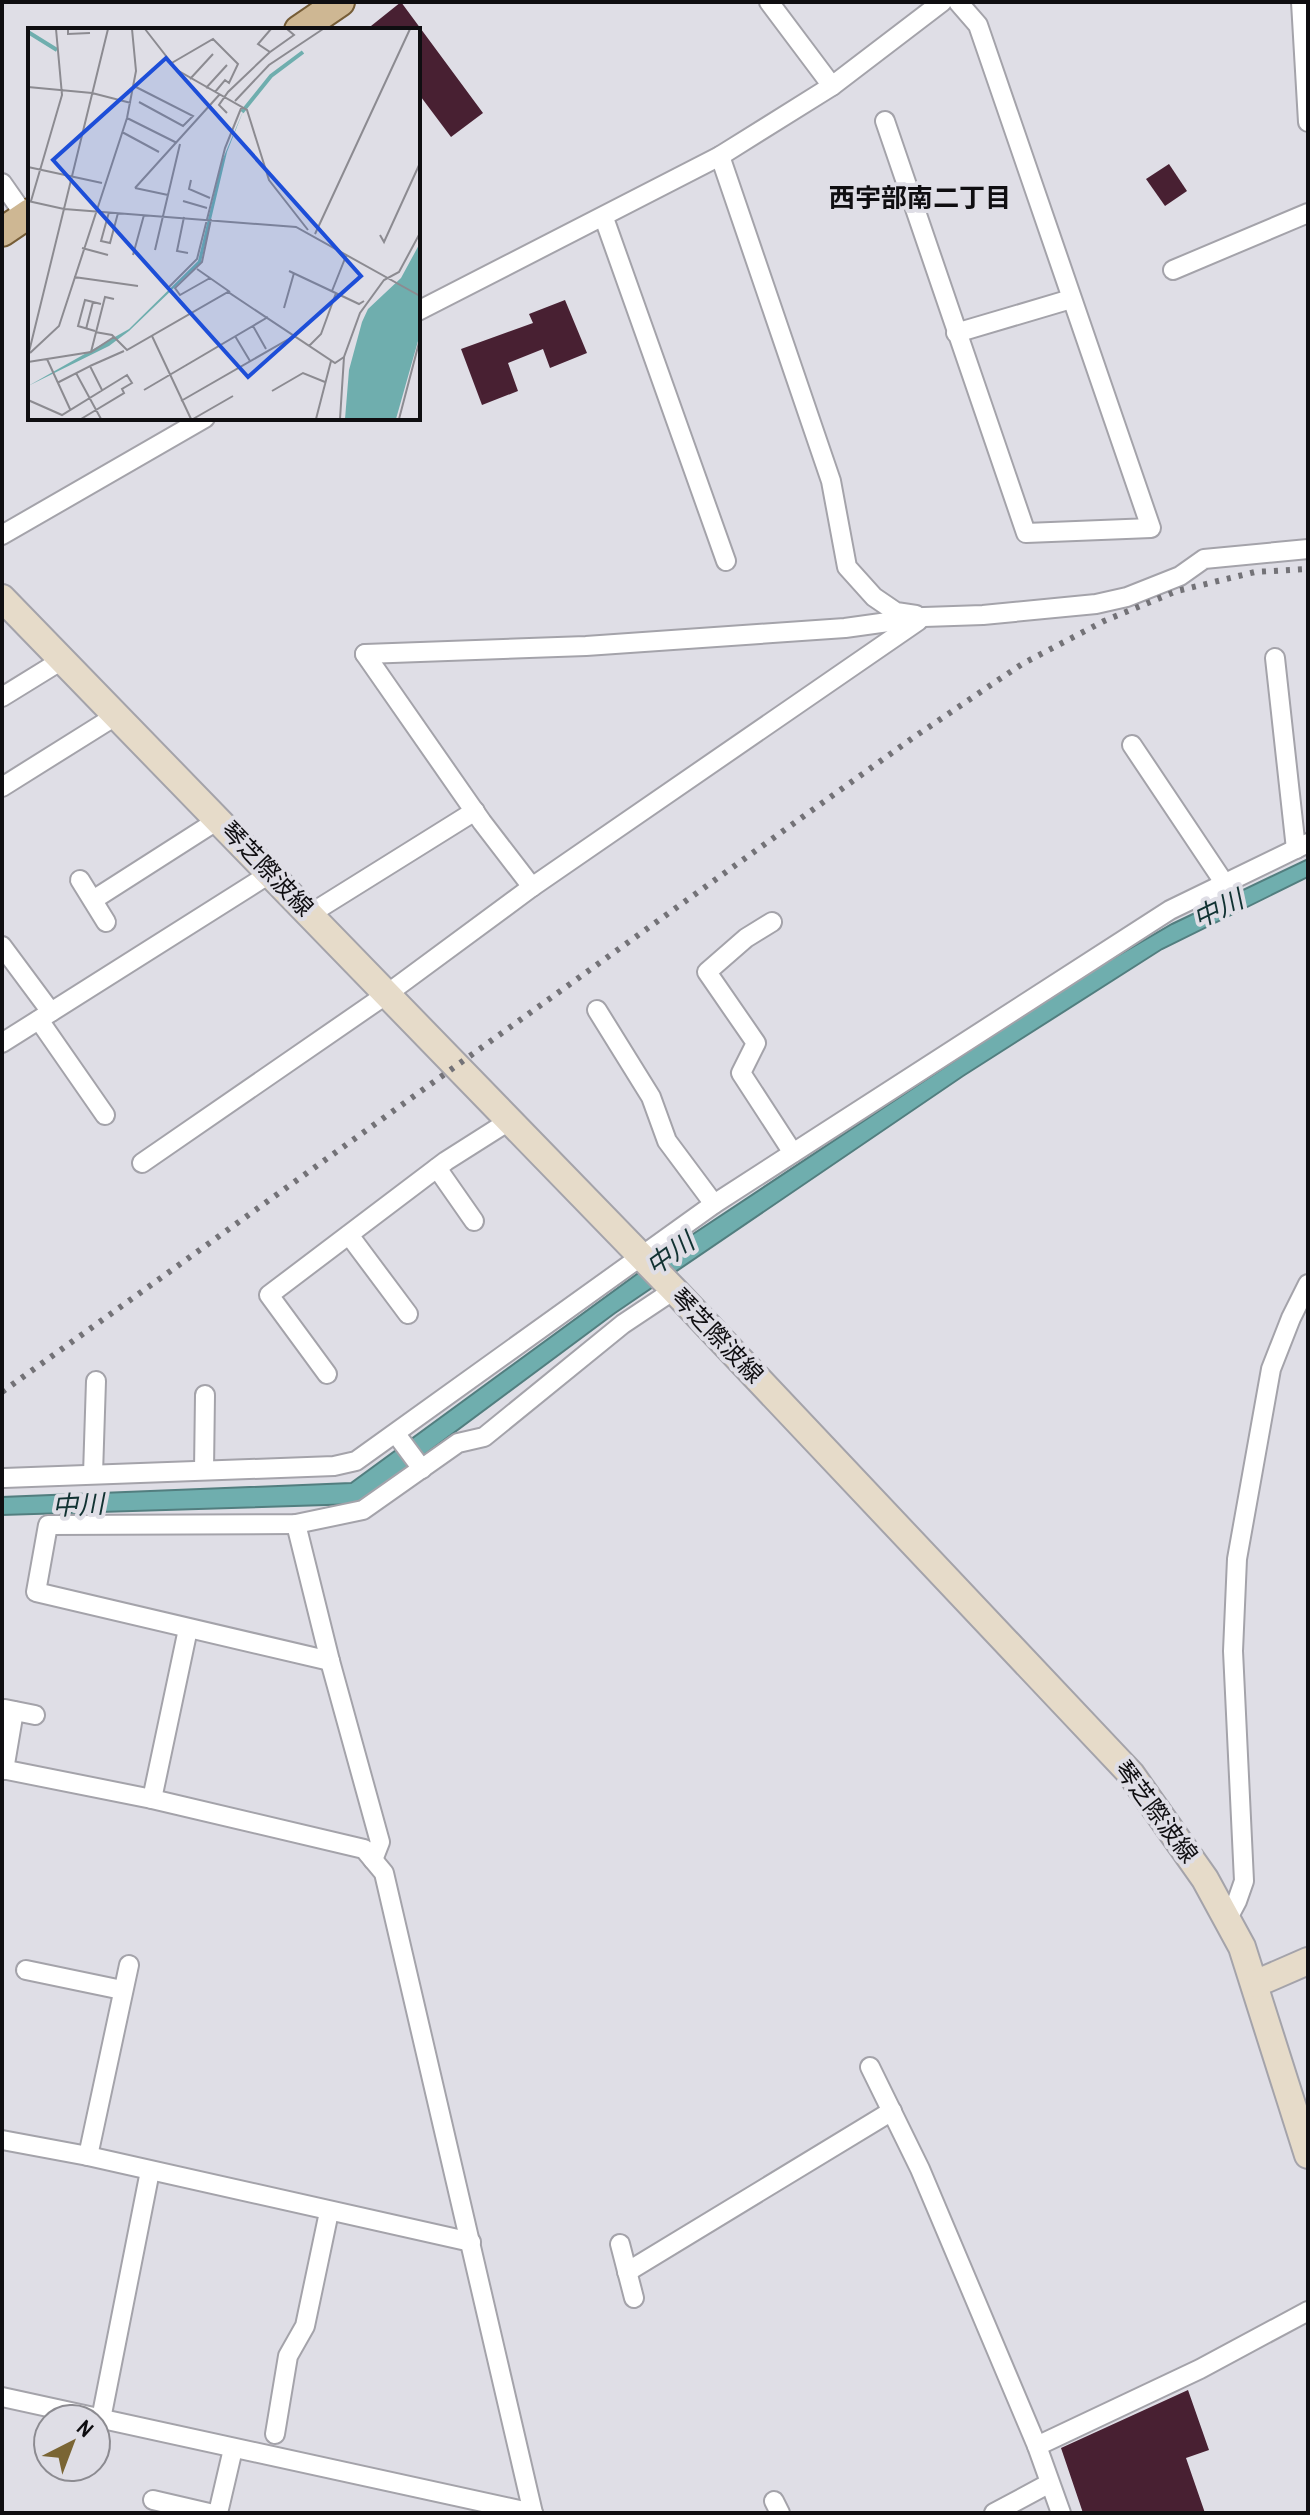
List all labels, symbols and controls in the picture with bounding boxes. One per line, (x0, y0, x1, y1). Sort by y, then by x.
inset map (28, 28, 420, 420)
district label: 西宇部南二丁目 (829, 180, 1011, 215)
street label: 琴芝際波線 (215, 814, 321, 923)
water label: 中川 (1187, 880, 1252, 936)
water label: 中川 (638, 1222, 703, 1283)
street label: 琴芝際波線 (665, 1281, 771, 1390)
water label: 中川 (51, 1486, 108, 1523)
street label: 琴芝際波線 (1108, 1754, 1206, 1869)
north arrow (32, 2403, 112, 2483)
text: N (71, 2413, 100, 2444)

